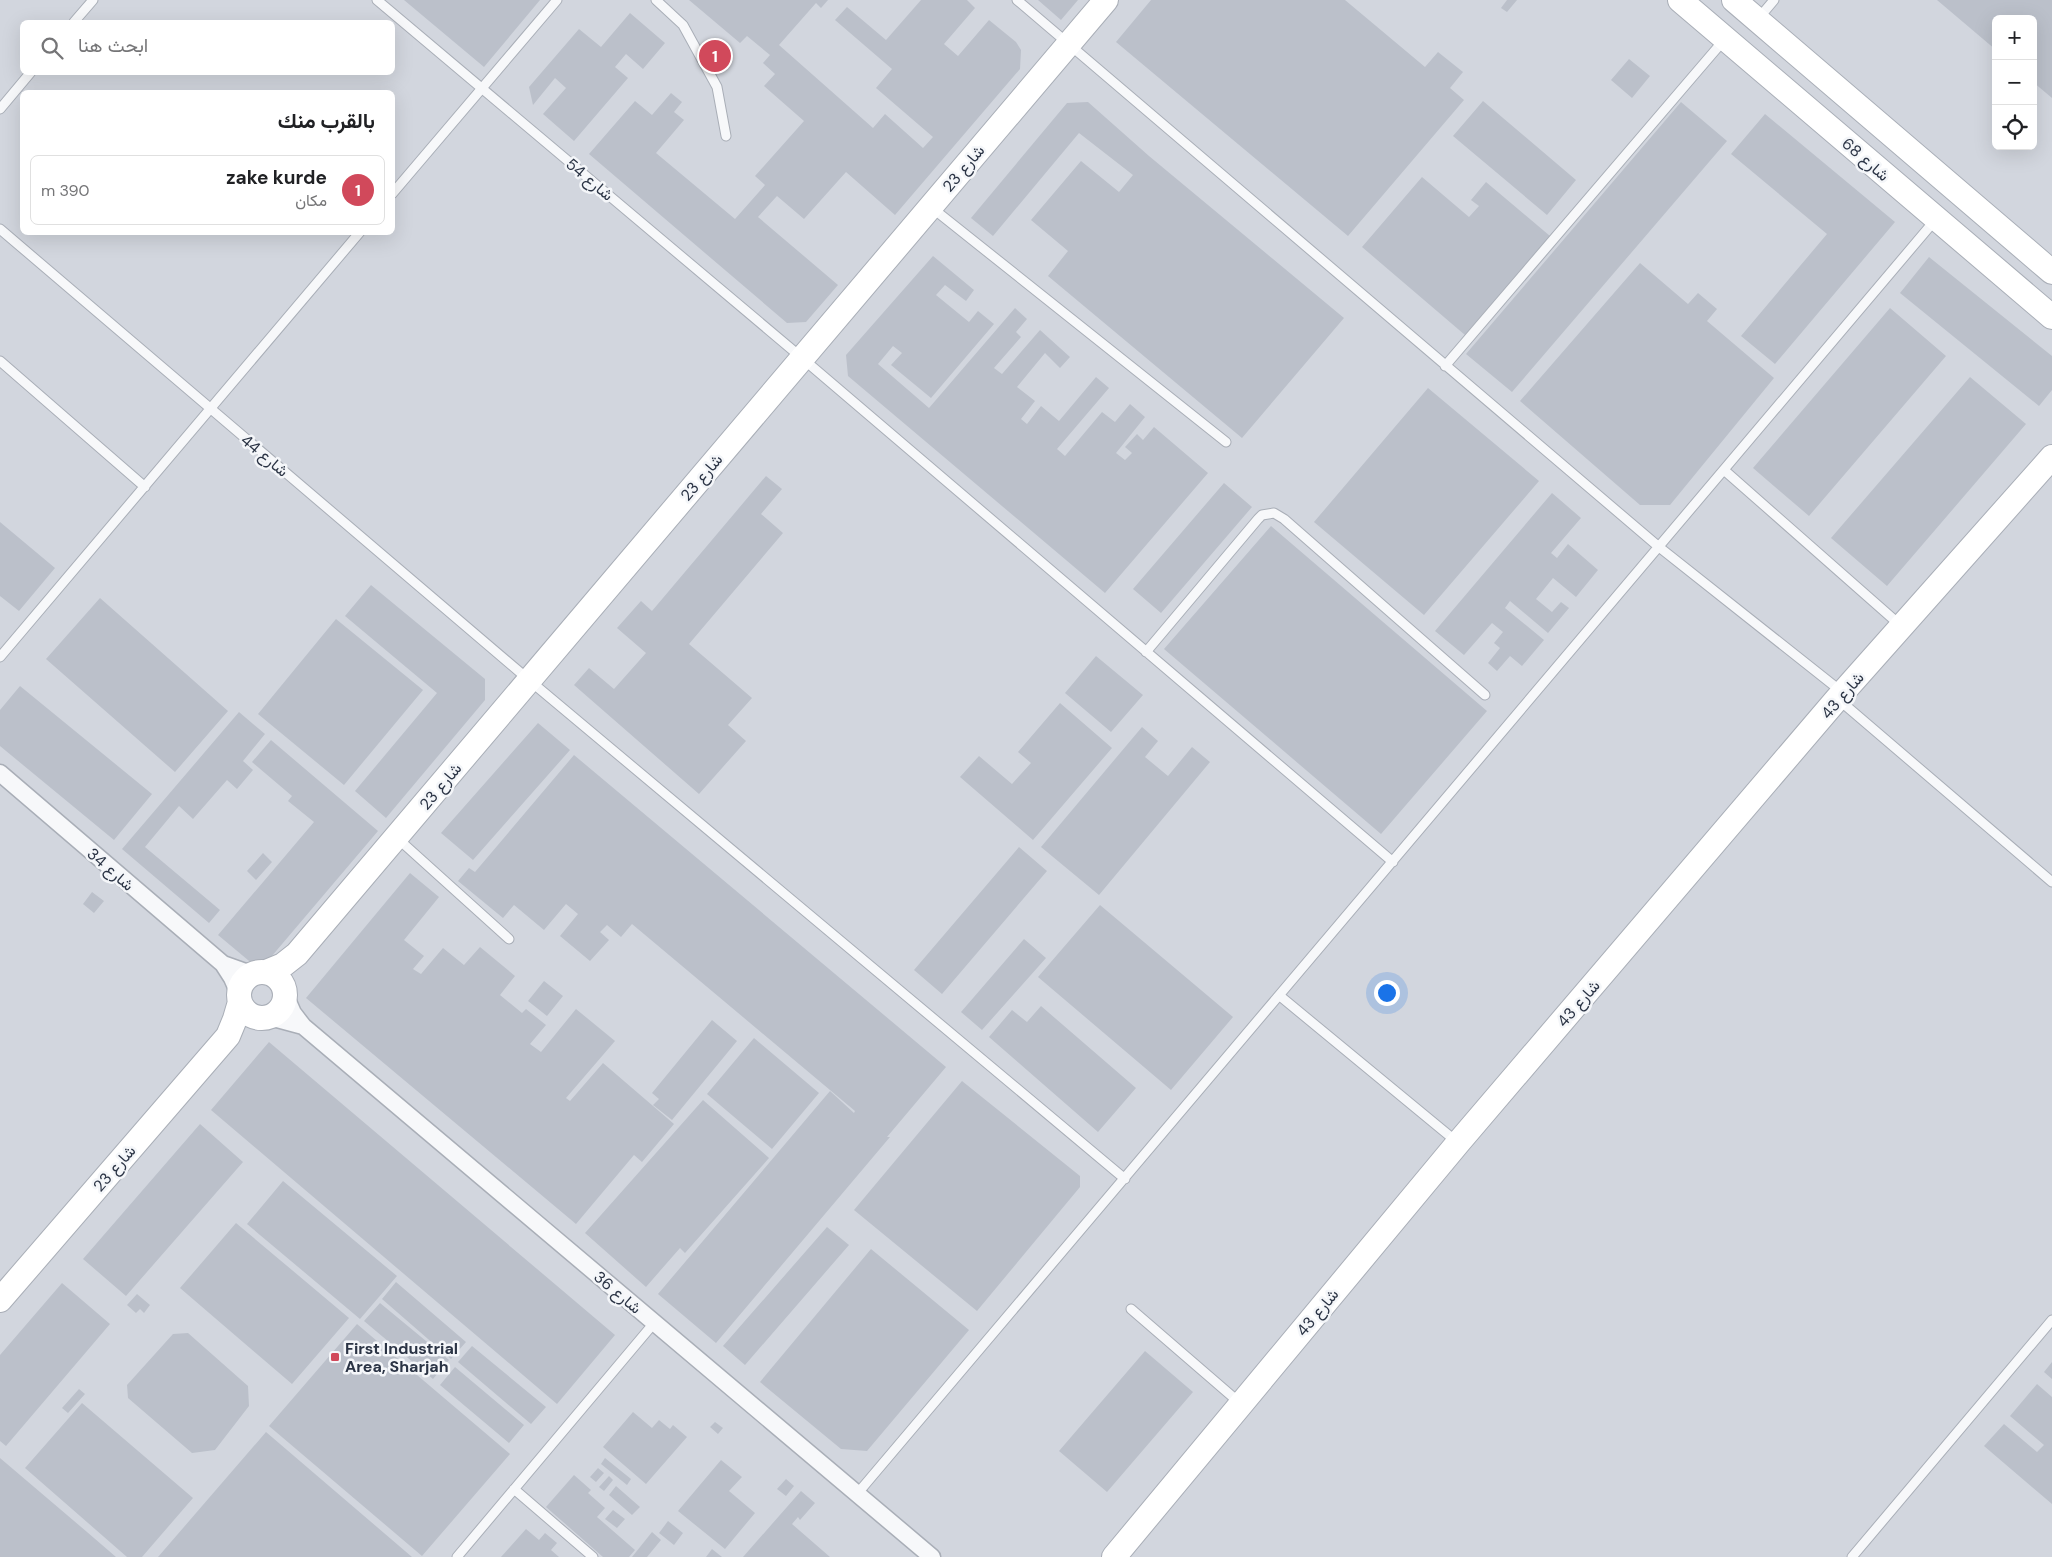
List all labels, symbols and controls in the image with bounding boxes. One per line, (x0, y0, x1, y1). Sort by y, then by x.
map controls (1992, 15, 2037, 150)
button: + (1992, 15, 2037, 60)
search box (20, 20, 395, 75)
text: ابحث هنا (78, 33, 148, 58)
icon: search (38, 34, 66, 62)
pin: 1 (699, 37, 731, 75)
button: − (1992, 60, 2037, 105)
button: locate (1992, 105, 2037, 150)
text: بالقرب منك (278, 107, 375, 135)
street label: شارع 68 (1837, 133, 1894, 186)
street label: شارع 23 (938, 140, 990, 197)
street label: شارع 54 (561, 153, 618, 206)
text: zake kurde (226, 165, 327, 190)
text: 390 m (41, 180, 90, 201)
text: 1 (355, 180, 361, 201)
text: مكان (295, 190, 327, 211)
street label: شارع 44 (236, 429, 293, 482)
street label: شارع 23 (676, 449, 728, 506)
street label: شارع 43 (1816, 667, 1869, 724)
street label: شارع 23 (415, 758, 467, 815)
street label: شارع 34 (82, 843, 139, 896)
street label: شارع 43 (1552, 975, 1605, 1032)
your location (1374, 980, 1400, 1006)
street label: شارع 23 (88, 1141, 141, 1197)
street label: شارع 36 (589, 1266, 646, 1319)
street label: شارع 43 (1291, 1284, 1344, 1341)
place label: First Industrial Area, Sharjah (345, 1338, 458, 1377)
marker: First Industrial Area, Sharjah (329, 1351, 341, 1363)

